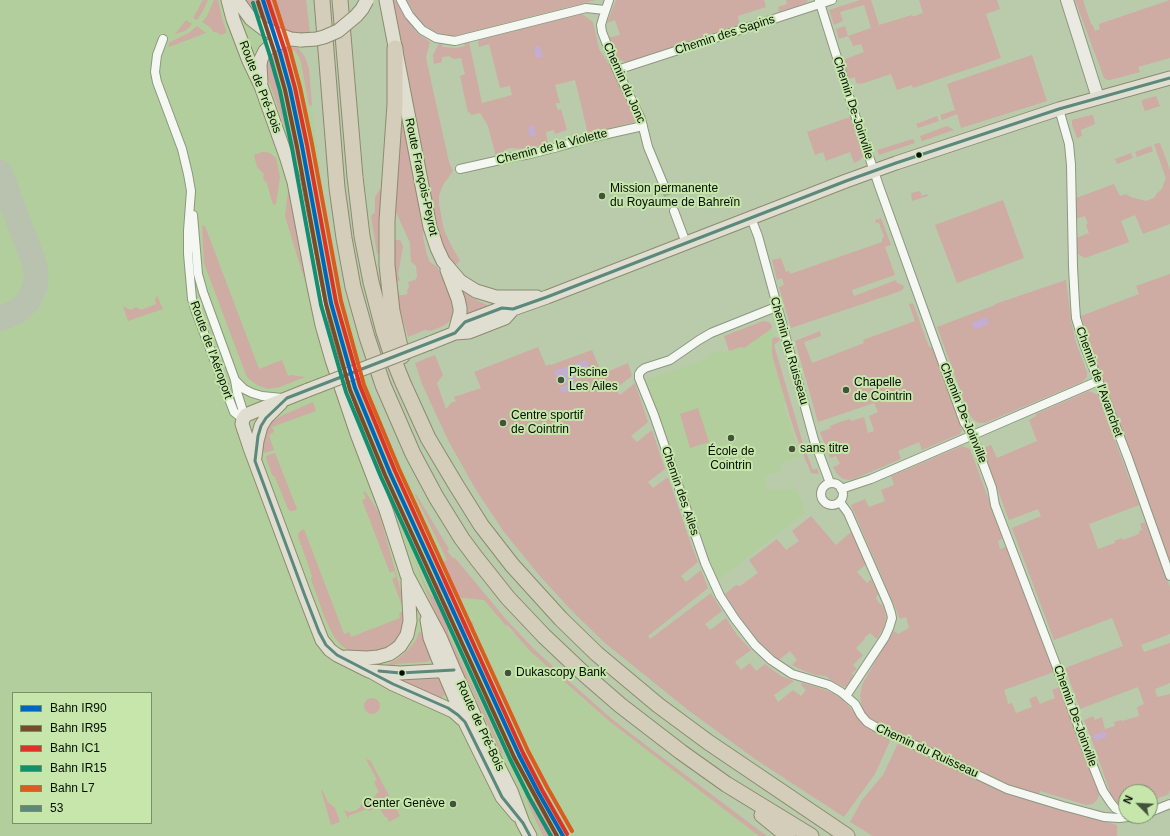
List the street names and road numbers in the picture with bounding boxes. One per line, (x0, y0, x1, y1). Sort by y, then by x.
street label: Chemin des Sapins (673, 12, 777, 58)
street label: Route de Pré-Bois (236, 39, 284, 135)
street label: Chemin du Jonc (600, 40, 648, 126)
street label: Chemin De-Joinville (830, 55, 876, 161)
street label: Route François-Peyrot (401, 117, 441, 237)
street label: Chemin de la Violette (495, 126, 609, 168)
street label: Chemin du Ruisseau (767, 295, 811, 407)
street label: Route de l'Aéroport (187, 299, 235, 401)
street label: Chemin de l'Avanchet (1072, 325, 1126, 439)
street label: Chemin De-Joinville (936, 361, 990, 465)
street label: Chemin des Ailes (658, 445, 702, 537)
street label: Chemin De-Joinville (1050, 663, 1100, 769)
street label: Route de Pré-Bois (453, 679, 507, 773)
street label: Chemin du Ruisseau (873, 721, 981, 781)

